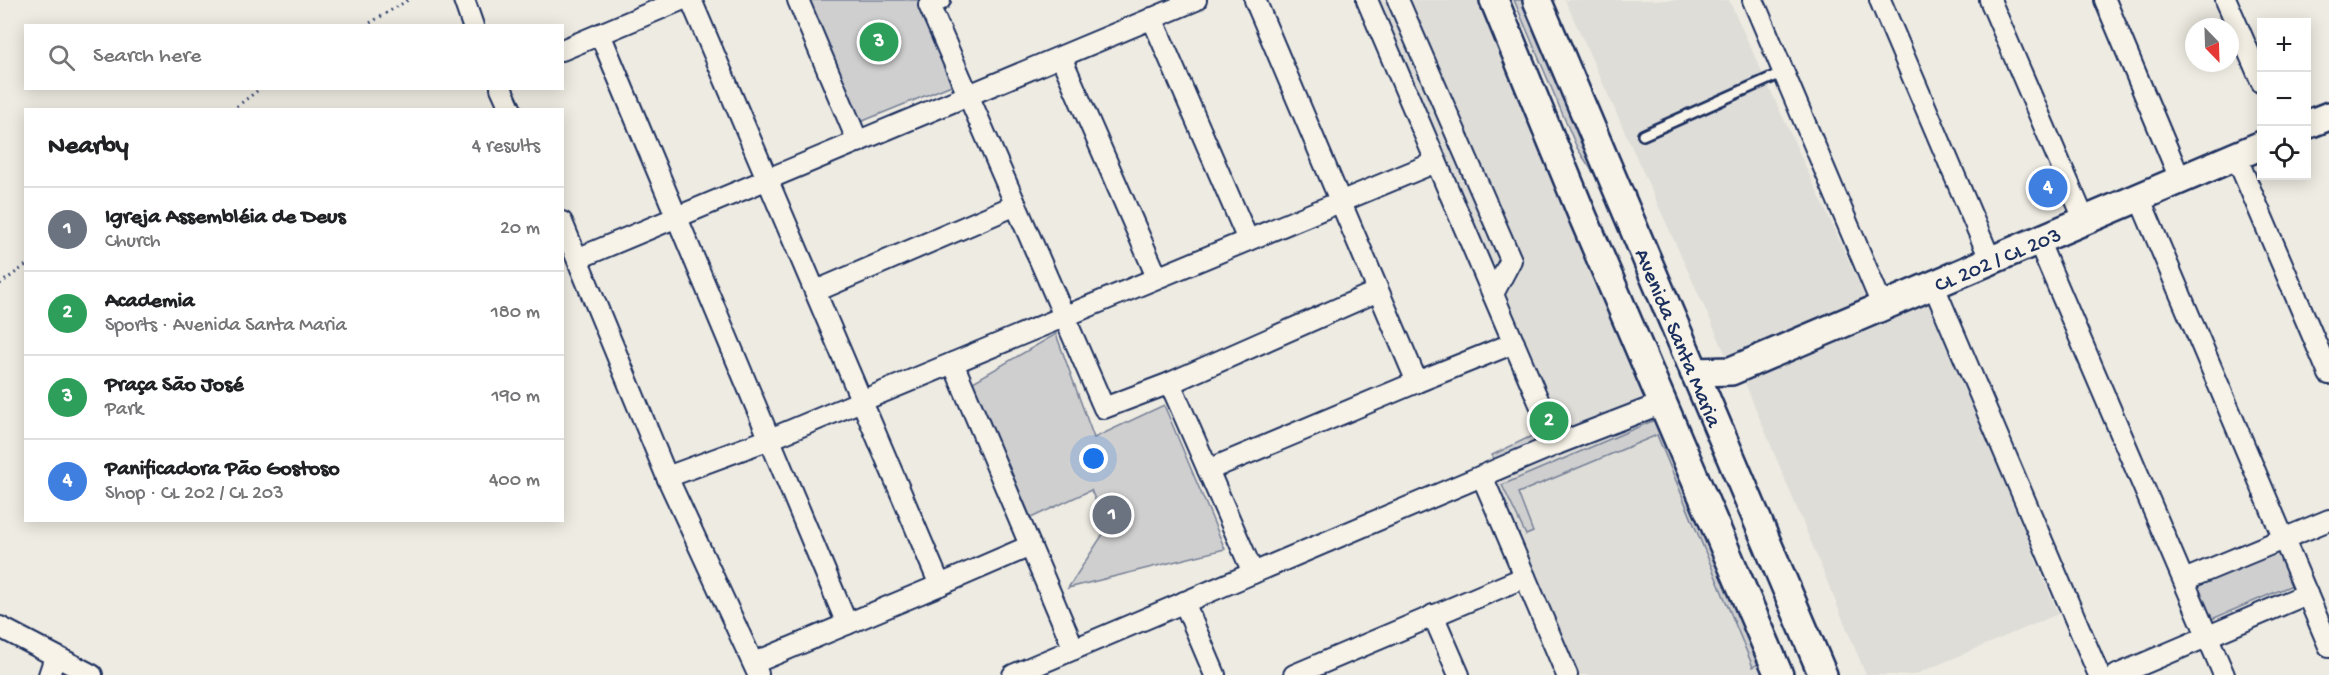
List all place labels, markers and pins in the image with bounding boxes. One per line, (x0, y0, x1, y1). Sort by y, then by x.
pin: 3 (860, 20, 898, 64)
pin: 4 (2028, 166, 2068, 210)
pin: 2 (1530, 398, 1568, 444)
pin: 1 (1092, 492, 1132, 538)

